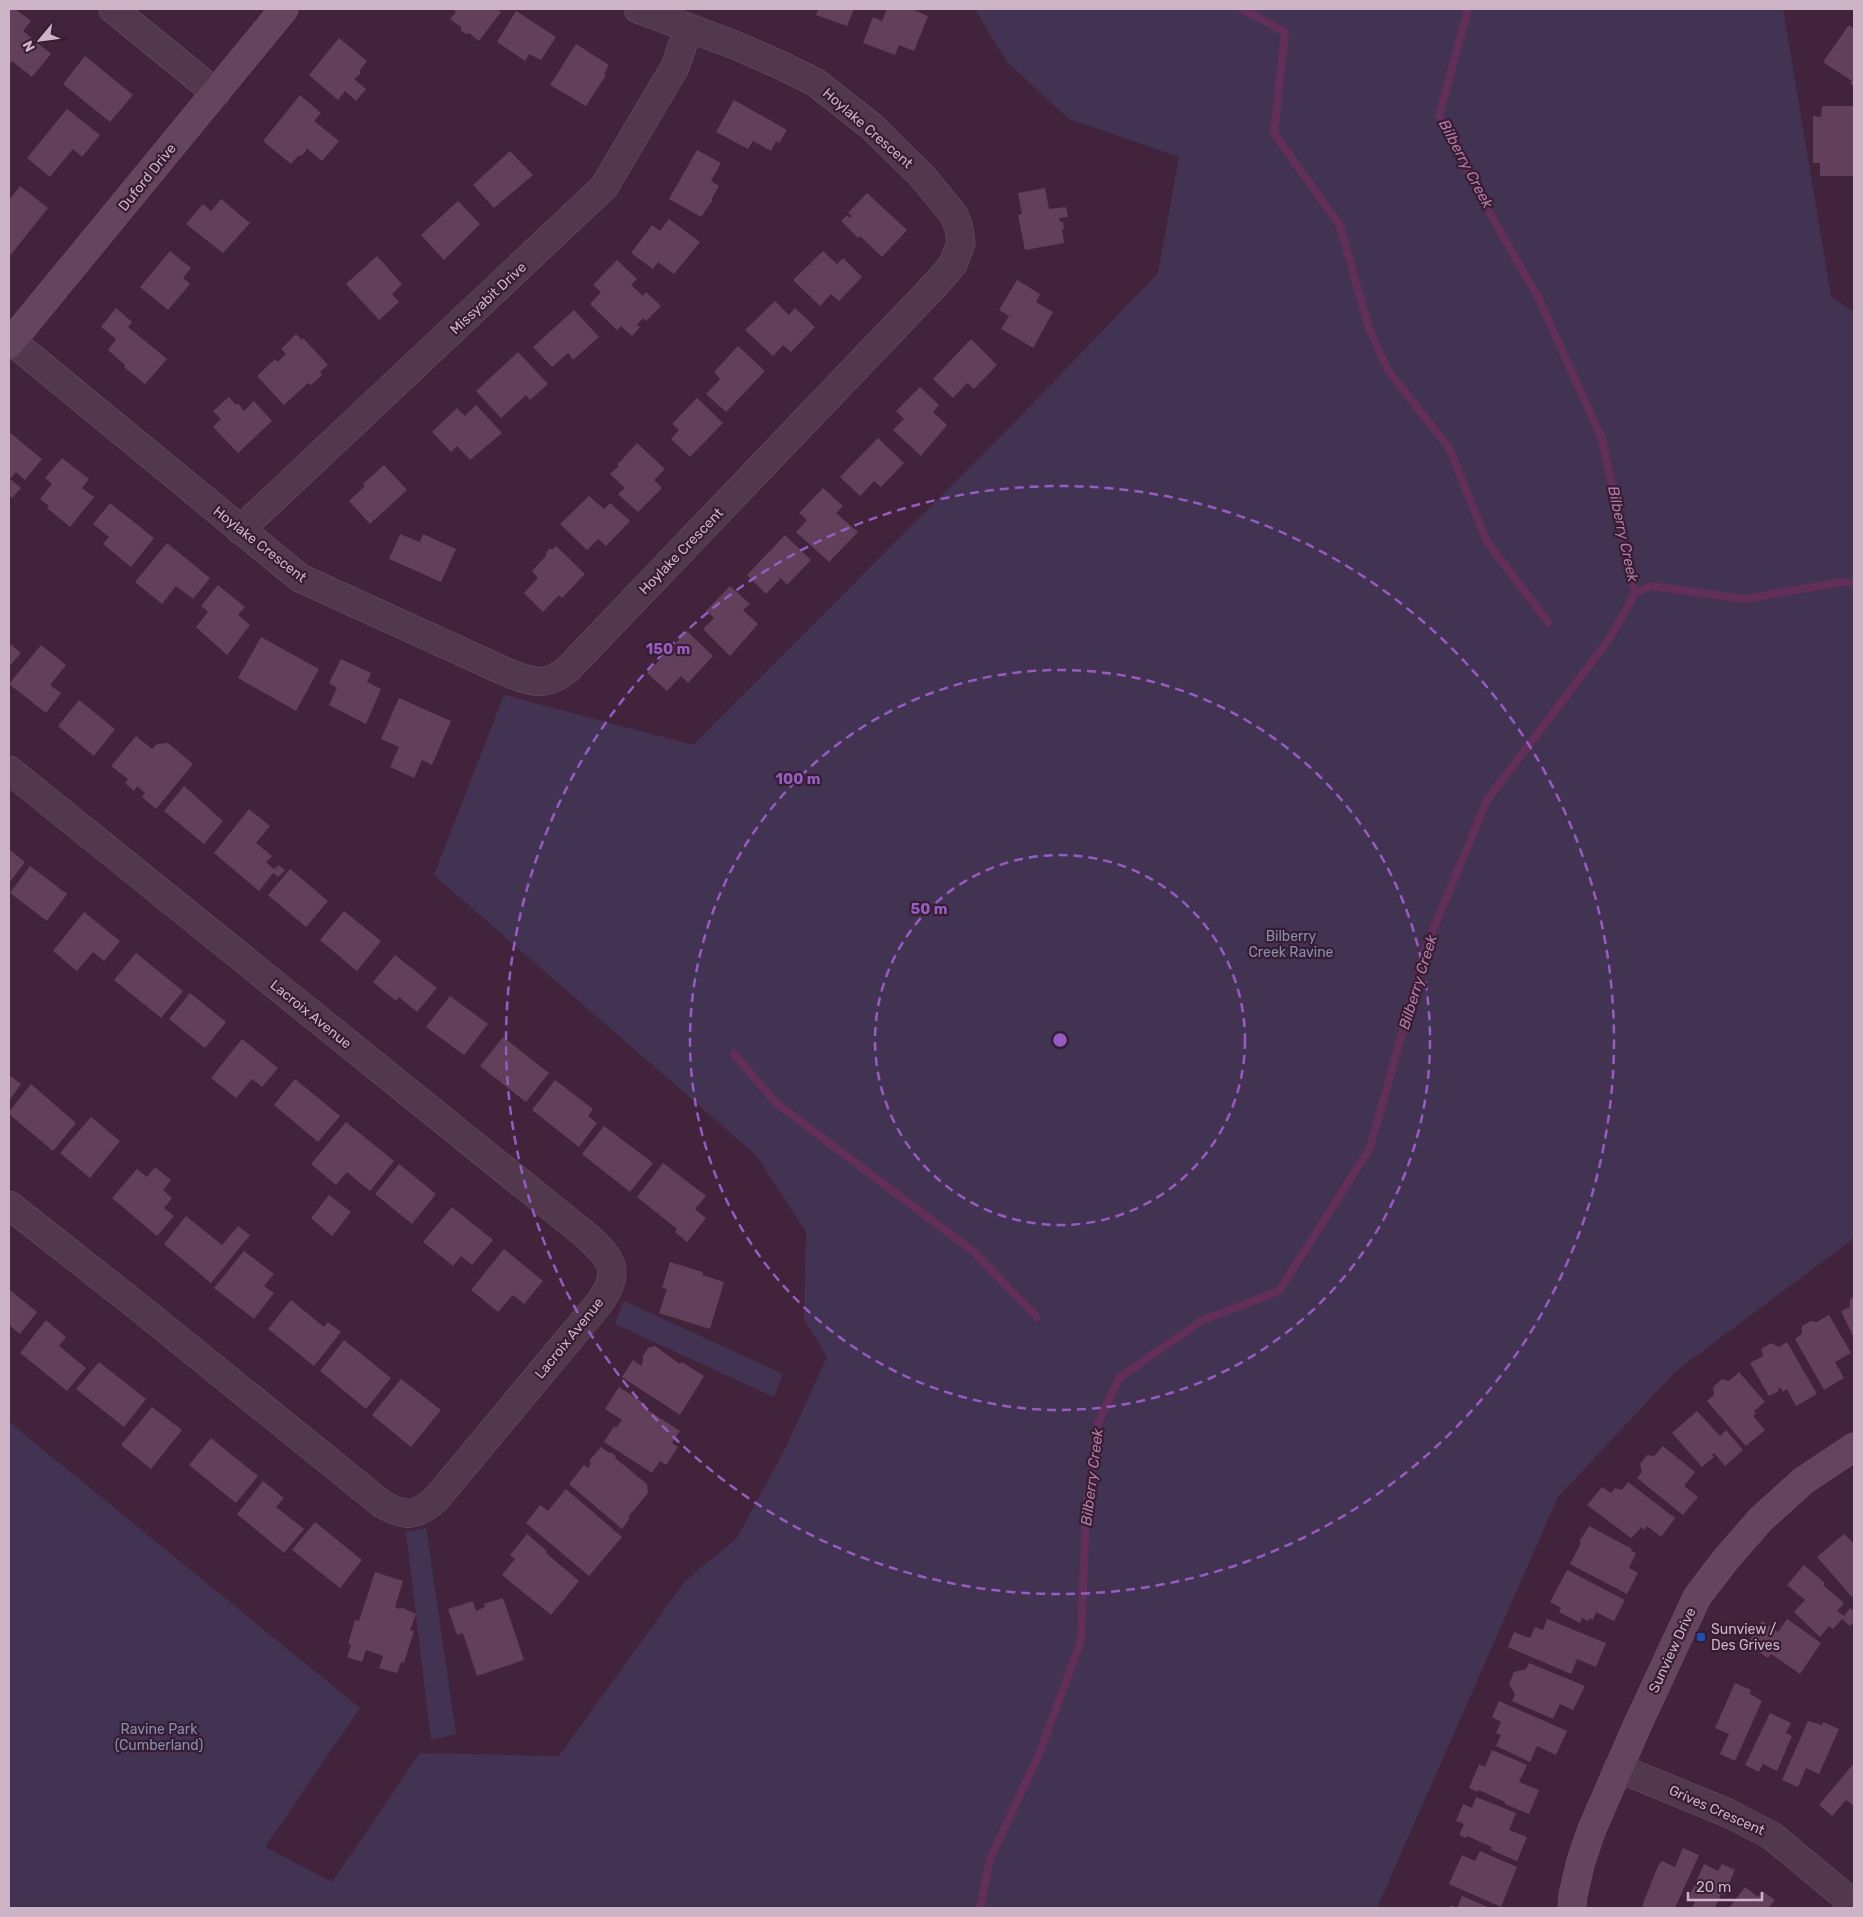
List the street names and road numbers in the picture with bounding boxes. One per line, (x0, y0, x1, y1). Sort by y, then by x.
street label: Hoylake Crescent (819, 85, 917, 172)
street label: Duford Drive (115, 140, 180, 215)
street label: Missyabit Drive (447, 259, 530, 338)
street label: Hoylake Crescent (210, 503, 310, 586)
street label: Hoylake Crescent (636, 504, 727, 598)
street label: Lacroix Avenue (267, 976, 355, 1052)
street label: Lacroix Avenue (531, 1294, 607, 1382)
street label: Sunview Drive (1645, 1605, 1700, 1696)
street label: Grives Crescent (1666, 1782, 1768, 1839)

